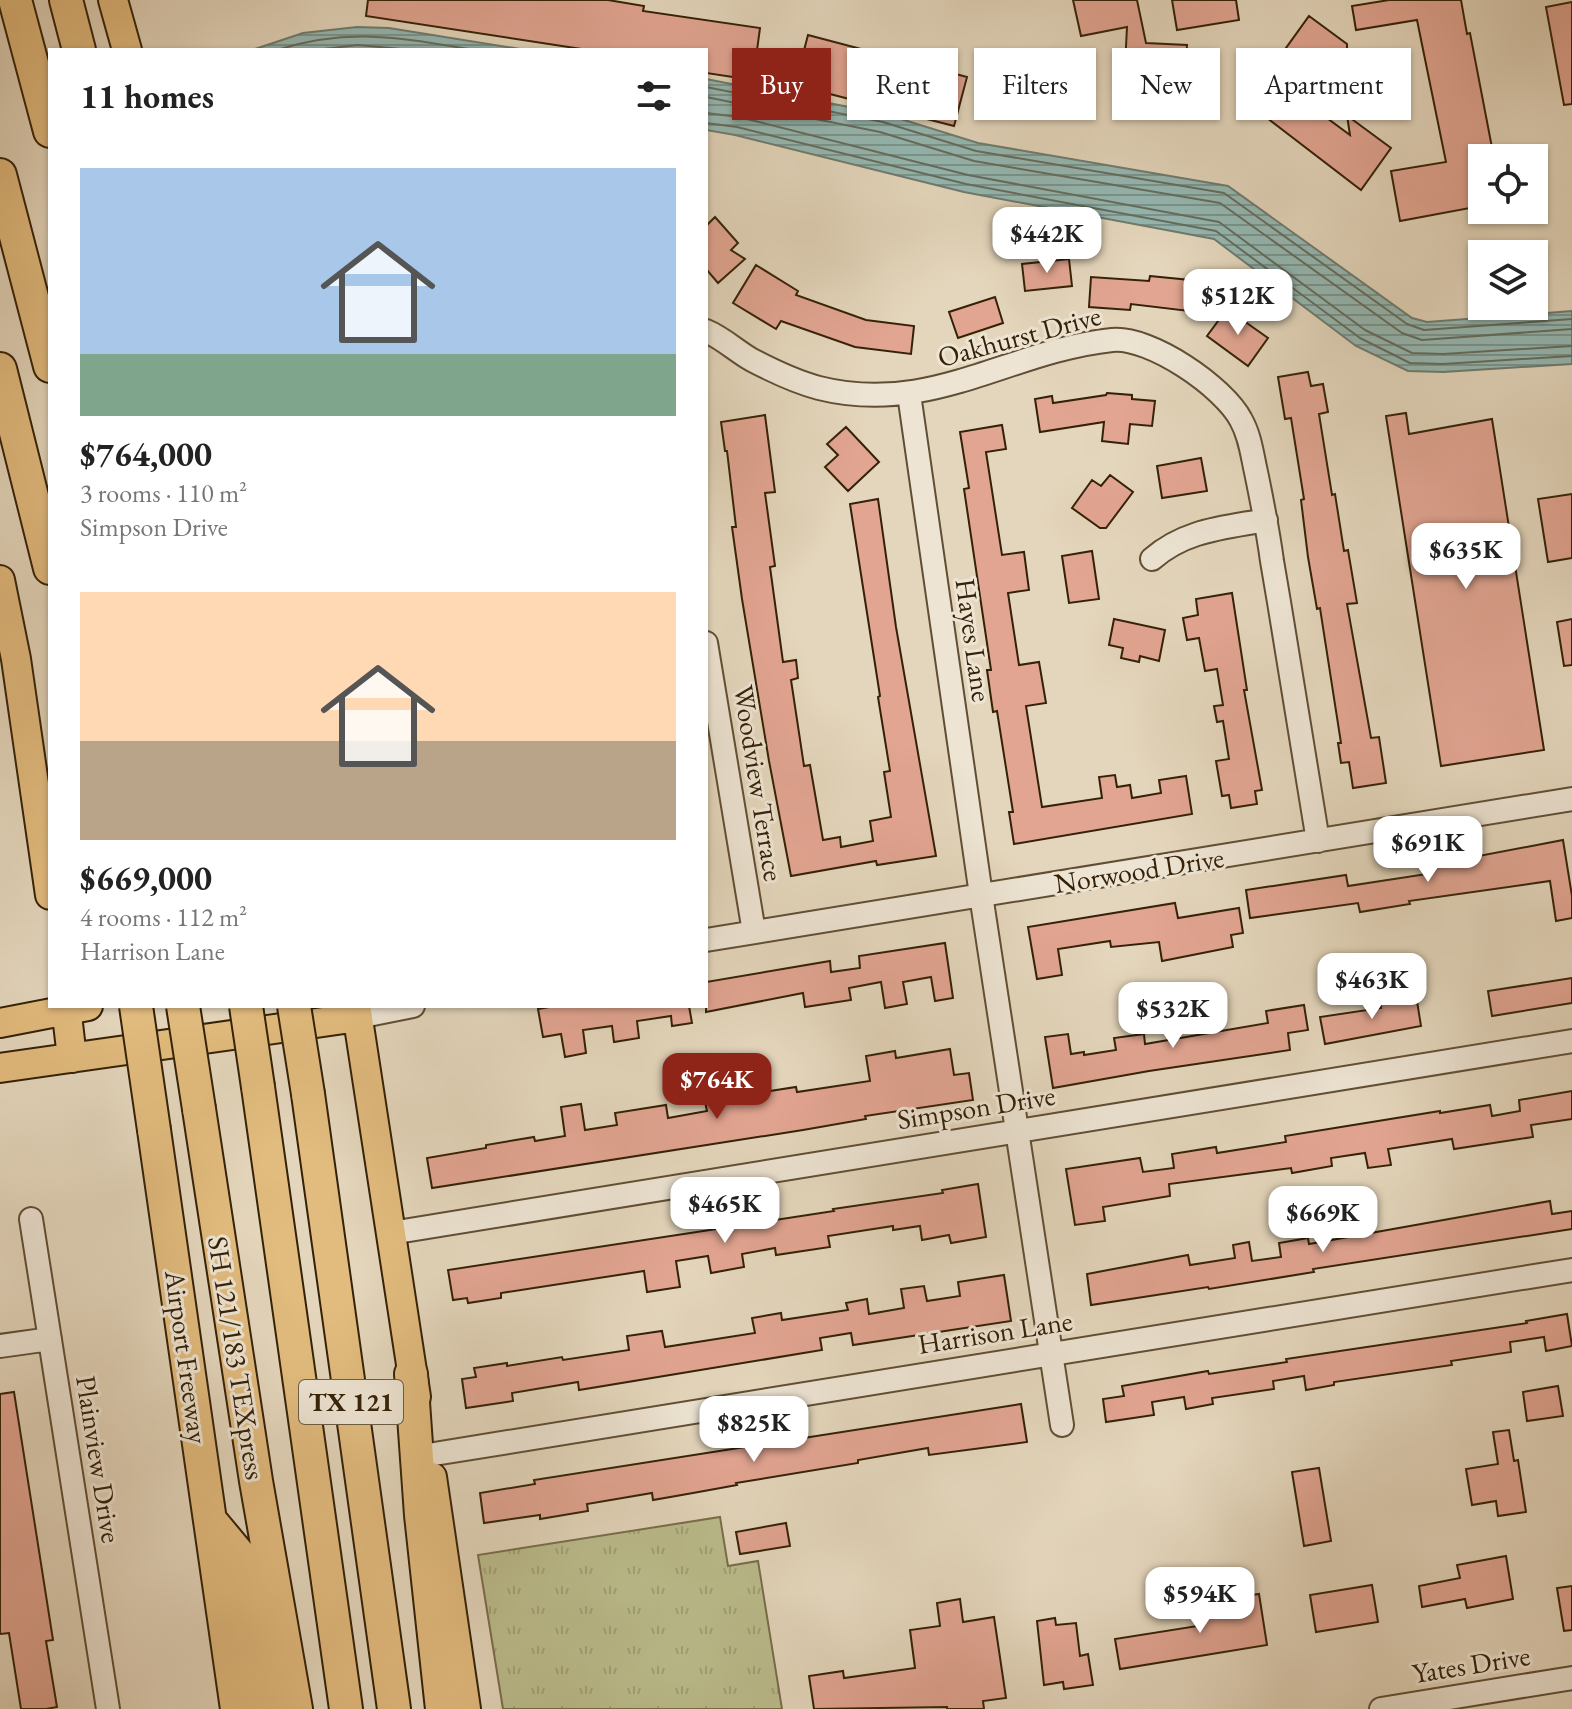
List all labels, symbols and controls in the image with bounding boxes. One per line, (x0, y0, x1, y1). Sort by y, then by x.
chip: Buy (732, 48, 831, 120)
chip: Rent (847, 48, 958, 120)
chip: Filters (974, 48, 1096, 120)
chip: New (1112, 48, 1220, 120)
chip: Apartment (1236, 48, 1411, 120)
text: 11 homes (80, 74, 214, 118)
icon: filters (632, 74, 676, 118)
map controls (1468, 144, 1548, 320)
button: locate (1468, 144, 1548, 224)
pin: $442K (991, 207, 1103, 275)
text: $442K (1010, 216, 1084, 250)
icon: home (306, 220, 450, 364)
button: layers (1468, 240, 1548, 320)
pin: $512K (1182, 269, 1294, 337)
text: $512K (1201, 278, 1275, 312)
street label: Oakhurst Drive (933, 297, 1105, 375)
text: $764,000 (80, 432, 212, 476)
text: 3 rooms · 110 m² (80, 476, 247, 510)
text: Simpson Drive (80, 510, 228, 544)
pin: $635K (1410, 523, 1522, 591)
text: $635K (1429, 532, 1503, 566)
street label: Hayes Lane (948, 576, 1000, 704)
icon: home (306, 644, 450, 788)
street label: Woodview Terrace (726, 682, 792, 884)
pin: $691K (1372, 816, 1484, 884)
text: $691K (1391, 825, 1465, 859)
street label: Norwood Drive (1052, 839, 1226, 901)
text: $669,000 (80, 856, 212, 900)
text: 4 rooms · 112 m² (80, 900, 247, 934)
text: Harrison Lane (80, 934, 225, 968)
pin: $463K (1316, 953, 1428, 1021)
text: $463K (1335, 962, 1409, 996)
pin: $532K (1117, 982, 1229, 1050)
text: $532K (1136, 991, 1210, 1025)
pin: $764K (661, 1053, 773, 1121)
text: $764K (680, 1062, 754, 1096)
street label: Simpson Drive (895, 1077, 1058, 1137)
pin: $465K (669, 1177, 781, 1245)
text: $465K (688, 1186, 762, 1220)
pin: $669K (1267, 1186, 1379, 1254)
text: $669K (1286, 1195, 1360, 1229)
street label: SH 121/183 TEXpress (200, 1234, 274, 1482)
street label: Airport Freeway (157, 1267, 217, 1447)
street label: Harrison Lane (915, 1302, 1075, 1362)
street label: Plainview Drive (68, 1373, 130, 1545)
road number: TX 121 (299, 1380, 403, 1424)
pin: $825K (698, 1396, 810, 1464)
text: $825K (717, 1405, 791, 1439)
pin: $594K (1144, 1567, 1256, 1635)
text: $594K (1163, 1576, 1237, 1610)
street label: Yates Drive (1410, 1637, 1533, 1691)

